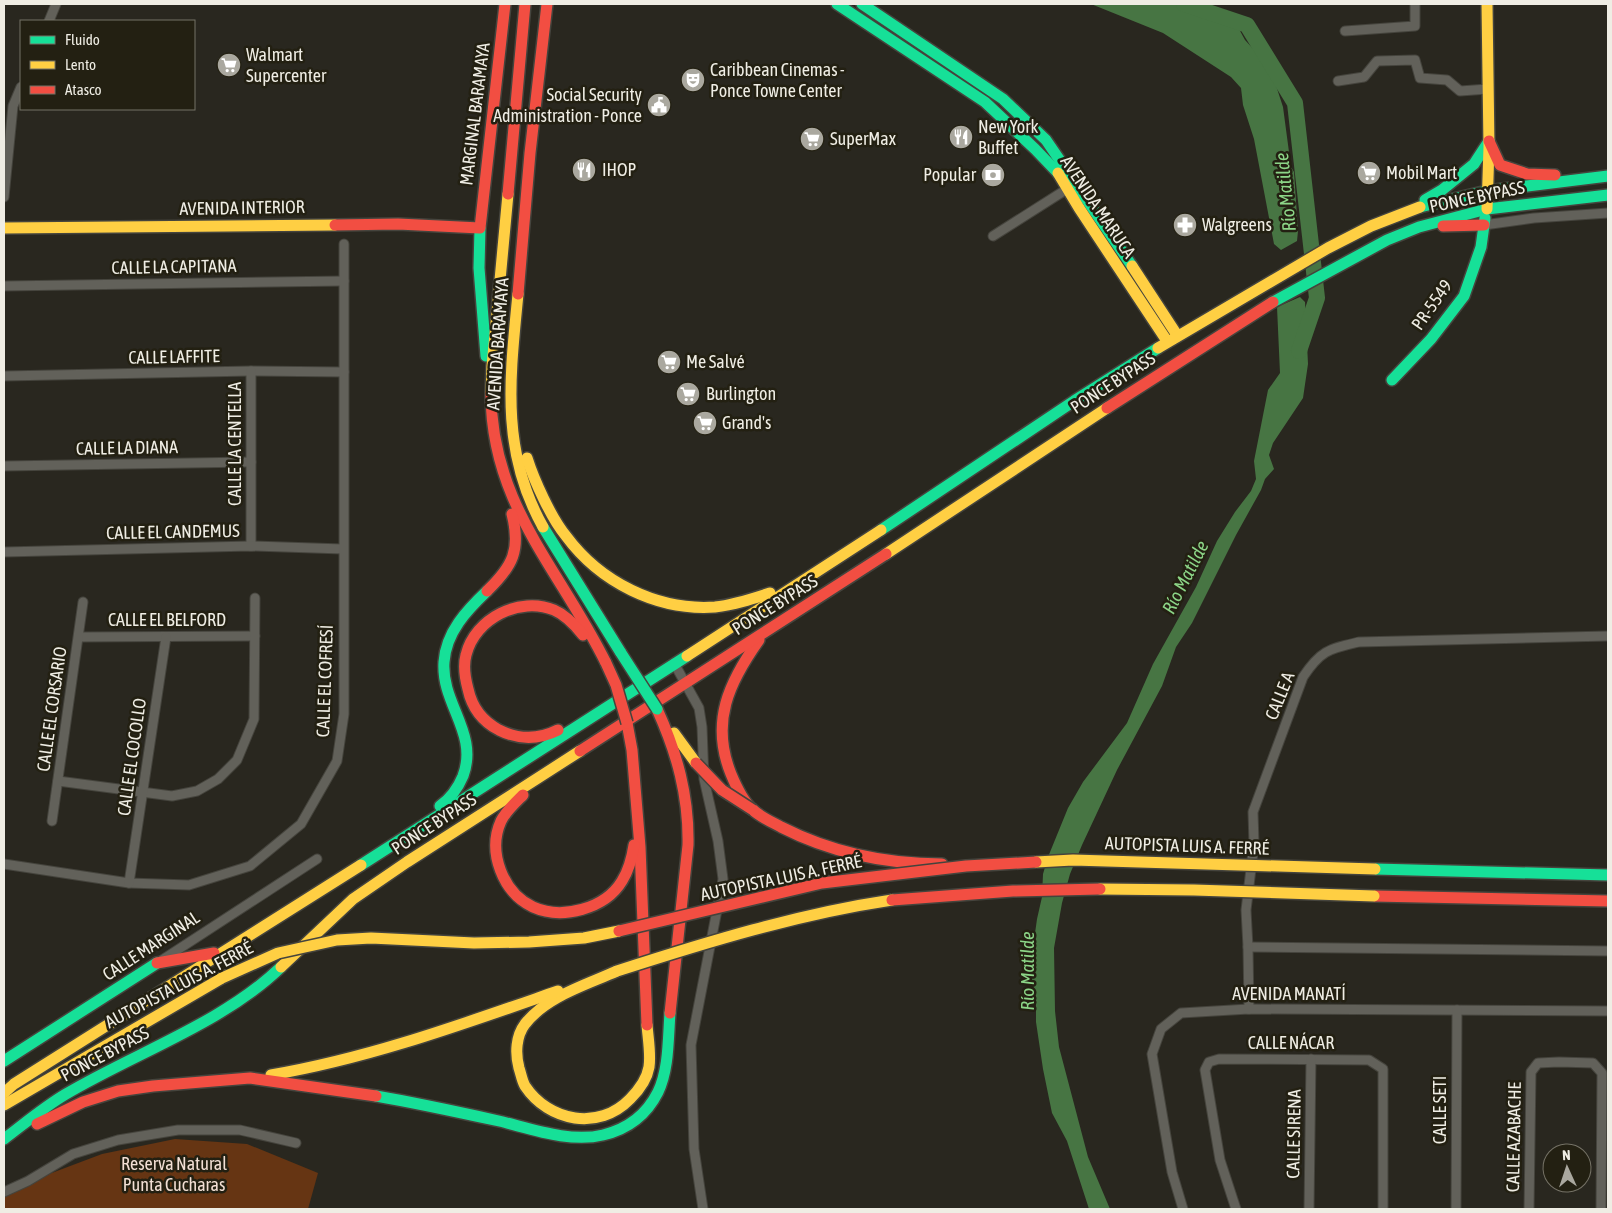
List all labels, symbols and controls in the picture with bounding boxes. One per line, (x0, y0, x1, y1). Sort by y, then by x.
legend (20, 20, 195, 110)
text: Fluido (65, 31, 100, 48)
street label: MARGINAL BARAMAYA (455, 41, 494, 187)
place label: Walmart Supercenter (246, 44, 327, 86)
supermarket icon: Walmart Supercenter (216, 52, 242, 78)
text: Lento (65, 56, 96, 73)
place label: Caribbean Cinemas - Ponce Towne Center (710, 59, 845, 101)
theatre icon: Caribbean Cinemas - Ponce Towne Center (680, 67, 706, 93)
text: Atasco (65, 81, 102, 98)
place label: Social Security Administration - Ponce (493, 84, 642, 126)
public building icon: Social Security Administration - Ponce (646, 92, 672, 118)
place label: New York Buffet (978, 116, 1039, 158)
restaurant icon: New York Buffet (948, 124, 974, 150)
supermarket icon: SuperMax (799, 126, 825, 152)
place label: SuperMax (830, 128, 896, 149)
water label: Río Matilde (1270, 151, 1300, 233)
street label: AVENIDA MARUCA (1056, 152, 1140, 262)
restaurant icon: IHOP (571, 157, 597, 183)
place label: IHOP (602, 159, 637, 180)
supermarket icon: Mobil Mart (1356, 160, 1382, 186)
bank icon: Popular (980, 162, 1006, 188)
place label: Mobil Mart (1386, 162, 1457, 183)
place label: Popular (923, 164, 977, 185)
street label: PONCE BYPASS (1427, 176, 1527, 217)
street label: AVENIDA INTERIOR (179, 196, 305, 219)
pharmacy icon: Walgreens (1172, 212, 1198, 238)
place label: Walgreens (1202, 214, 1272, 235)
street label: CALLE LA CAPITANA (111, 255, 237, 278)
street label: PR-5549 (1407, 276, 1456, 334)
street label: AVENIDA BARAMAYA (482, 277, 513, 411)
street label: CALLE LAFFITE (128, 345, 220, 368)
street label: PONCE BYPASS (1066, 347, 1159, 418)
supermarket icon: Me Salvé (656, 349, 682, 375)
place label: Me Salvé (686, 351, 745, 372)
supermarket icon: Burlington (675, 381, 701, 407)
street label: CALLE LA CENTELLA (224, 382, 245, 506)
place label: Burlington (706, 383, 776, 404)
supermarket icon: Grand's (692, 410, 718, 436)
place label: Grand's (722, 412, 771, 433)
street label: CALLE LA DIANA (76, 436, 178, 459)
street label: CALLE EL CANDEMUS (106, 520, 240, 543)
water label: Río Matilde (1157, 537, 1213, 617)
street label: PONCE BYPASS (728, 570, 822, 639)
street label: CALLE EL BELFORD (108, 609, 226, 630)
street label: CALLE EL COFRESÍ (312, 624, 337, 738)
street label: CALLE EL CORSARIO (32, 645, 71, 773)
street label: CALLE A (1260, 669, 1299, 723)
street label: CALLE EL COCOLLO (113, 697, 150, 817)
street label: PONCE BYPASS (387, 788, 480, 859)
street label: AUTOPISTA LUIS A. FERRÉ (1105, 832, 1270, 859)
street label: AUTOPISTA LUIS A. FERRÉ (698, 850, 864, 905)
street label: CALLE MARGINAL (98, 906, 203, 985)
water label: Río Matilde (1016, 931, 1038, 1011)
street label: AUTOPISTA LUIS A. FERRÉ (101, 937, 256, 1032)
street label: AVENIDA MANATÍ (1232, 983, 1346, 1004)
street label: PONCE BYPASS (57, 1021, 153, 1086)
street label: CALLE NÁCAR (1248, 1032, 1334, 1053)
street label: CALLE SETI (1429, 1076, 1450, 1144)
street label: CALLE AZABACHE (1502, 1081, 1525, 1192)
street label: CALLE SIRENA (1282, 1089, 1305, 1179)
north arrow (1542, 1143, 1592, 1193)
text: N (1562, 1147, 1571, 1163)
park label: Reserva Natural Punta Cucharas (121, 1153, 227, 1195)

